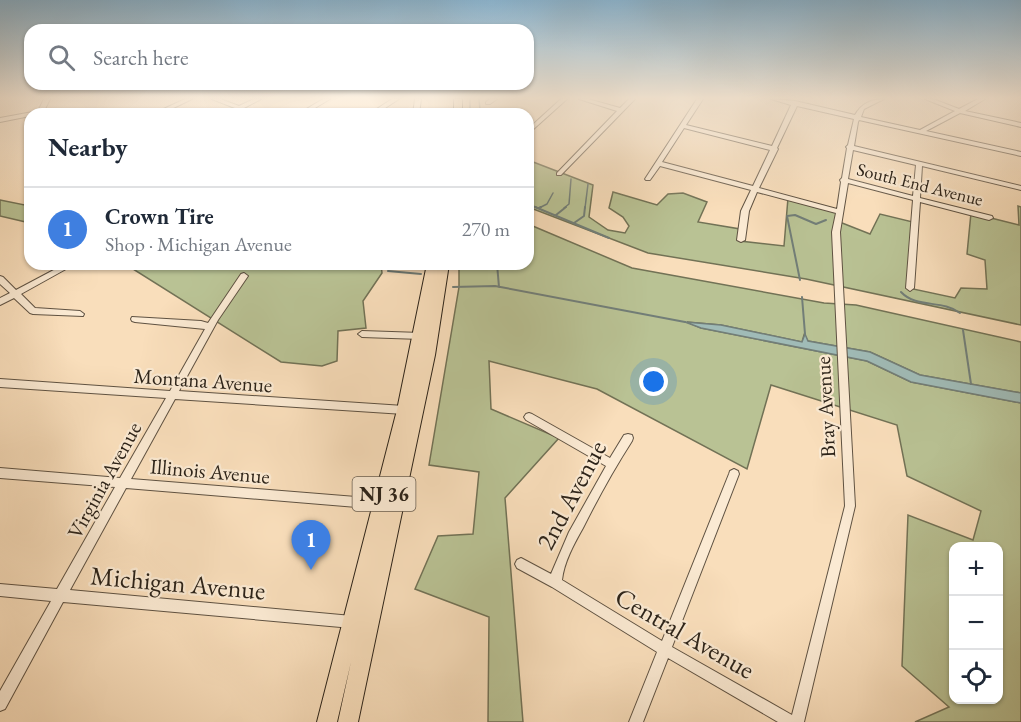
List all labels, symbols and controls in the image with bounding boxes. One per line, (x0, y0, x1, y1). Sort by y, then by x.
search box (24, 24, 534, 90)
icon: search (45, 41, 78, 74)
text: Search here (93, 43, 188, 72)
text: Nearby (48, 130, 128, 164)
street label: South End Avenue (854, 157, 986, 211)
text: Crown Tire (105, 202, 214, 231)
text: 1 (62, 216, 73, 242)
text: 270 m (462, 216, 510, 242)
text: Shop · Michigan Avenue (105, 231, 292, 257)
street label: Bray Avenue (809, 356, 841, 458)
street label: Montana Avenue (133, 362, 273, 398)
your location (639, 367, 668, 396)
street label: Virginia Avenue (61, 417, 147, 543)
street label: 2nd Avenue (528, 434, 614, 556)
street label: Illinois Avenue (149, 452, 271, 490)
road number: NJ 36 (352, 477, 416, 511)
pin: 1 (292, 520, 330, 570)
map controls (949, 542, 1003, 704)
button: + (949, 542, 1003, 596)
street label: Michigan Avenue (89, 558, 267, 608)
street label: Central Avenue (609, 579, 761, 687)
button: − (949, 596, 1003, 650)
button: locate (949, 650, 1003, 704)

